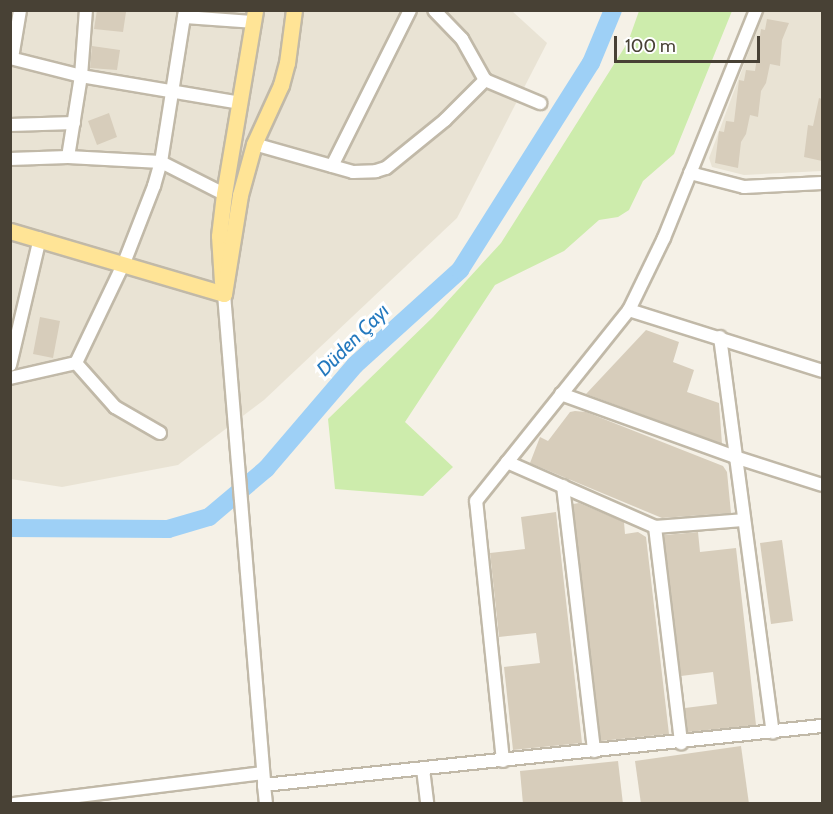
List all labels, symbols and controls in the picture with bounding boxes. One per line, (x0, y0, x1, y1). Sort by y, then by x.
scale bar (617, 24, 762, 62)
text: 100 m (625, 35, 676, 57)
water label: Düden Çayı (312, 299, 394, 381)

